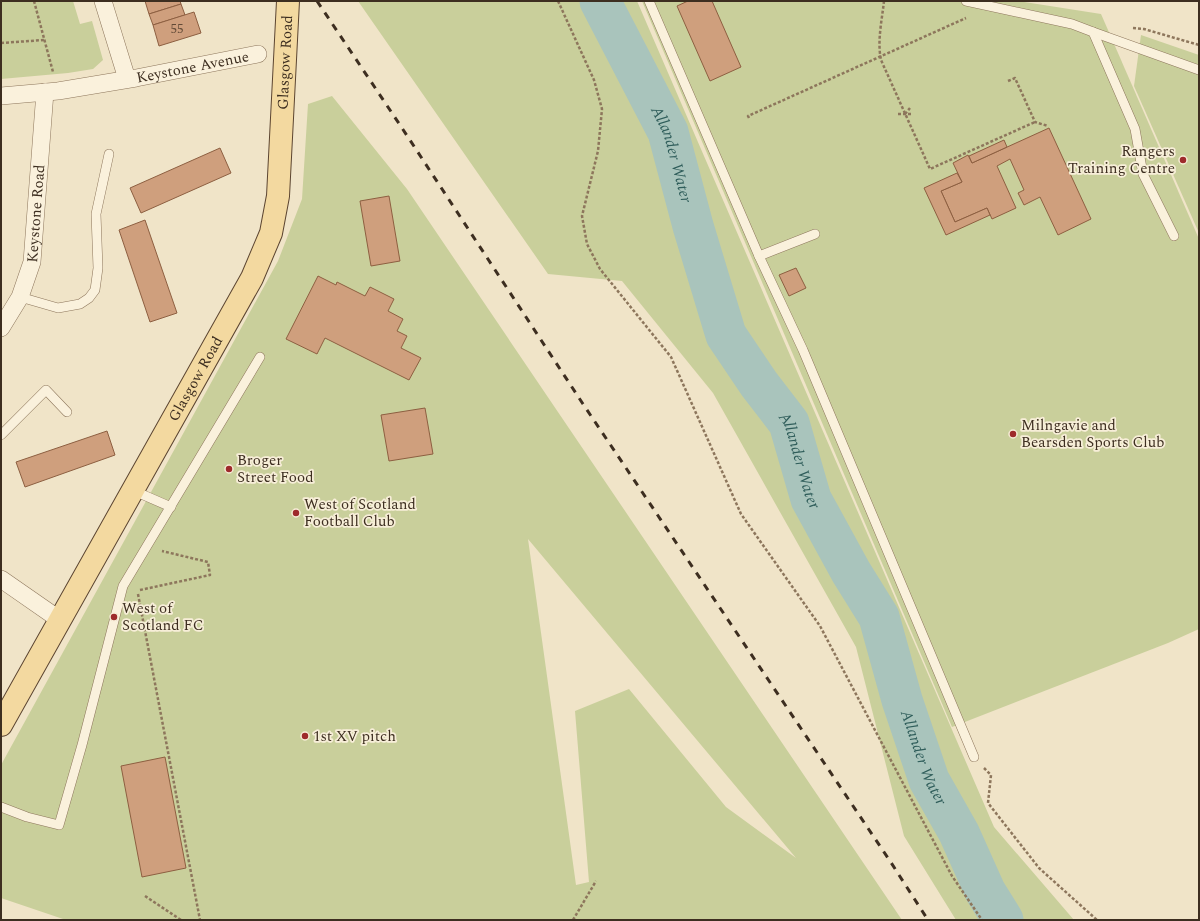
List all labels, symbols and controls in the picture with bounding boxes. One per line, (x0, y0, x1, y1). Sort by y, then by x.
street label: Glasgow Road (271, 14, 299, 110)
house number: 55 (171, 19, 184, 39)
street label: Keystone Avenue (134, 45, 251, 89)
water label: Allander Water (644, 101, 698, 206)
place label: Rangers Training Centre (1068, 140, 1175, 180)
marker: Rangers Training Centre (1178, 155, 1188, 165)
street label: Keystone Road (20, 164, 51, 263)
street label: Glasgow Road (162, 332, 229, 426)
water label: Allander Water (772, 406, 827, 514)
place label: Milngavie and Bearsden Sports Club (1021, 414, 1165, 454)
marker: Milngavie and Bearsden Sports Club (1008, 429, 1018, 439)
place label: Broger Street Food (237, 449, 314, 489)
marker: Broger Street Food (224, 464, 234, 474)
place label: West of Scotland Football Club (304, 493, 416, 533)
marker: West of Scotland Football Club (291, 508, 301, 518)
place label: West of Scotland FC (122, 597, 204, 637)
marker: West of Scotland FC (109, 612, 119, 622)
water label: Allander Water (894, 706, 953, 810)
place label: 1st XV pitch (313, 725, 396, 748)
marker: 1st XV pitch (300, 731, 310, 741)

